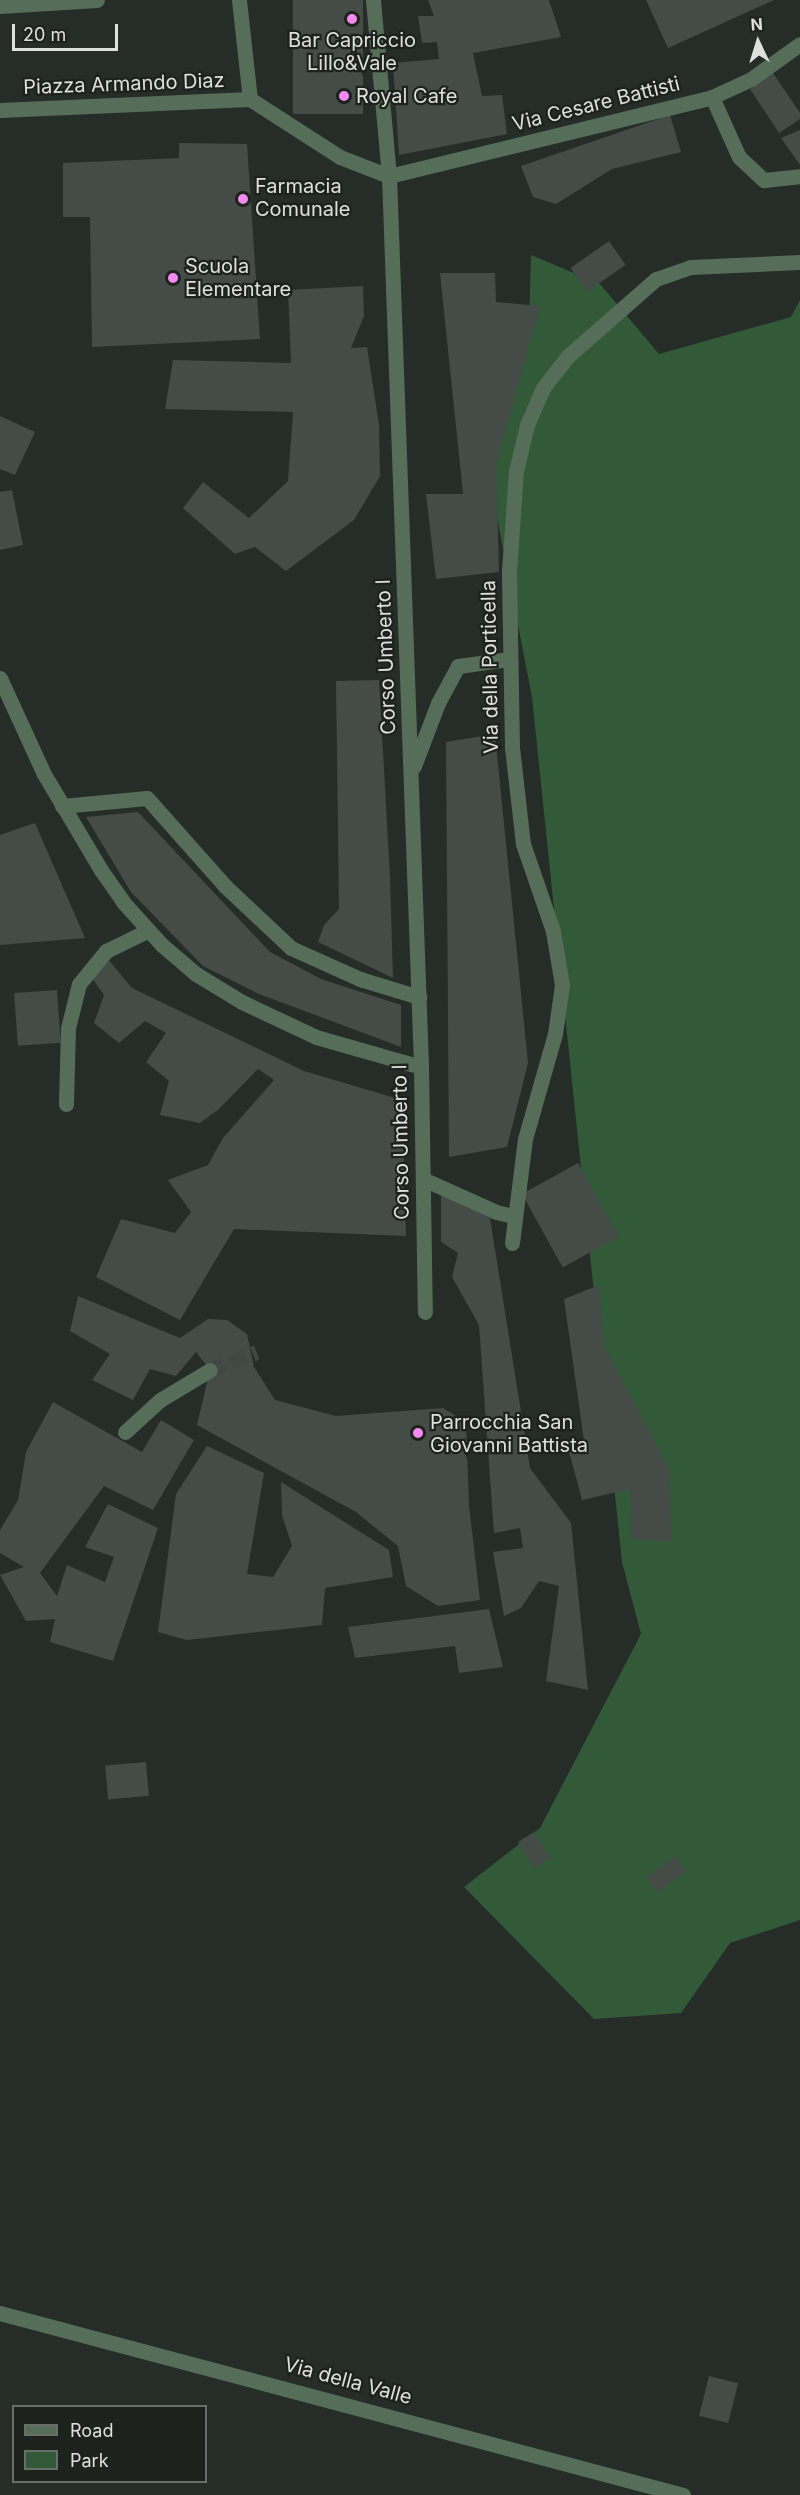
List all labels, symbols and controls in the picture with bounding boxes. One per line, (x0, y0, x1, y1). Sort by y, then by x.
scale bar (15, 12, 122, 50)
marker: Bar Capriccio Lillo&Vale (345, 12, 359, 26)
north arrow (728, 12, 788, 72)
text: N (750, 14, 764, 34)
text: 20 m (23, 24, 66, 45)
place label: Bar Capriccio Lillo&Vale (288, 28, 416, 75)
street label: Piazza Armando Diaz (23, 68, 225, 100)
street label: Via Cesare Battisti (510, 72, 682, 136)
place label: Royal Cafe (356, 84, 457, 108)
marker: Royal Cafe (337, 89, 351, 103)
place label: Farmacia Comunale (255, 175, 350, 222)
marker: Farmacia Comunale (236, 192, 250, 206)
place label: Scuola Elementare (185, 254, 291, 301)
marker: Scuola Elementare (166, 271, 180, 285)
street label: Corso Umberto I (371, 579, 401, 735)
street label: Via della Porticella (476, 580, 504, 754)
street label: Corso Umberto I (388, 1064, 414, 1220)
place label: Parrocchia San Giovanni Battista (430, 1410, 588, 1457)
marker: Parrocchia San Giovanni Battista (411, 1426, 425, 1440)
street label: Via della Valle (281, 2352, 415, 2410)
legend (12, 2405, 207, 2483)
text: Road (70, 2420, 113, 2441)
text: Park (70, 2450, 109, 2471)

